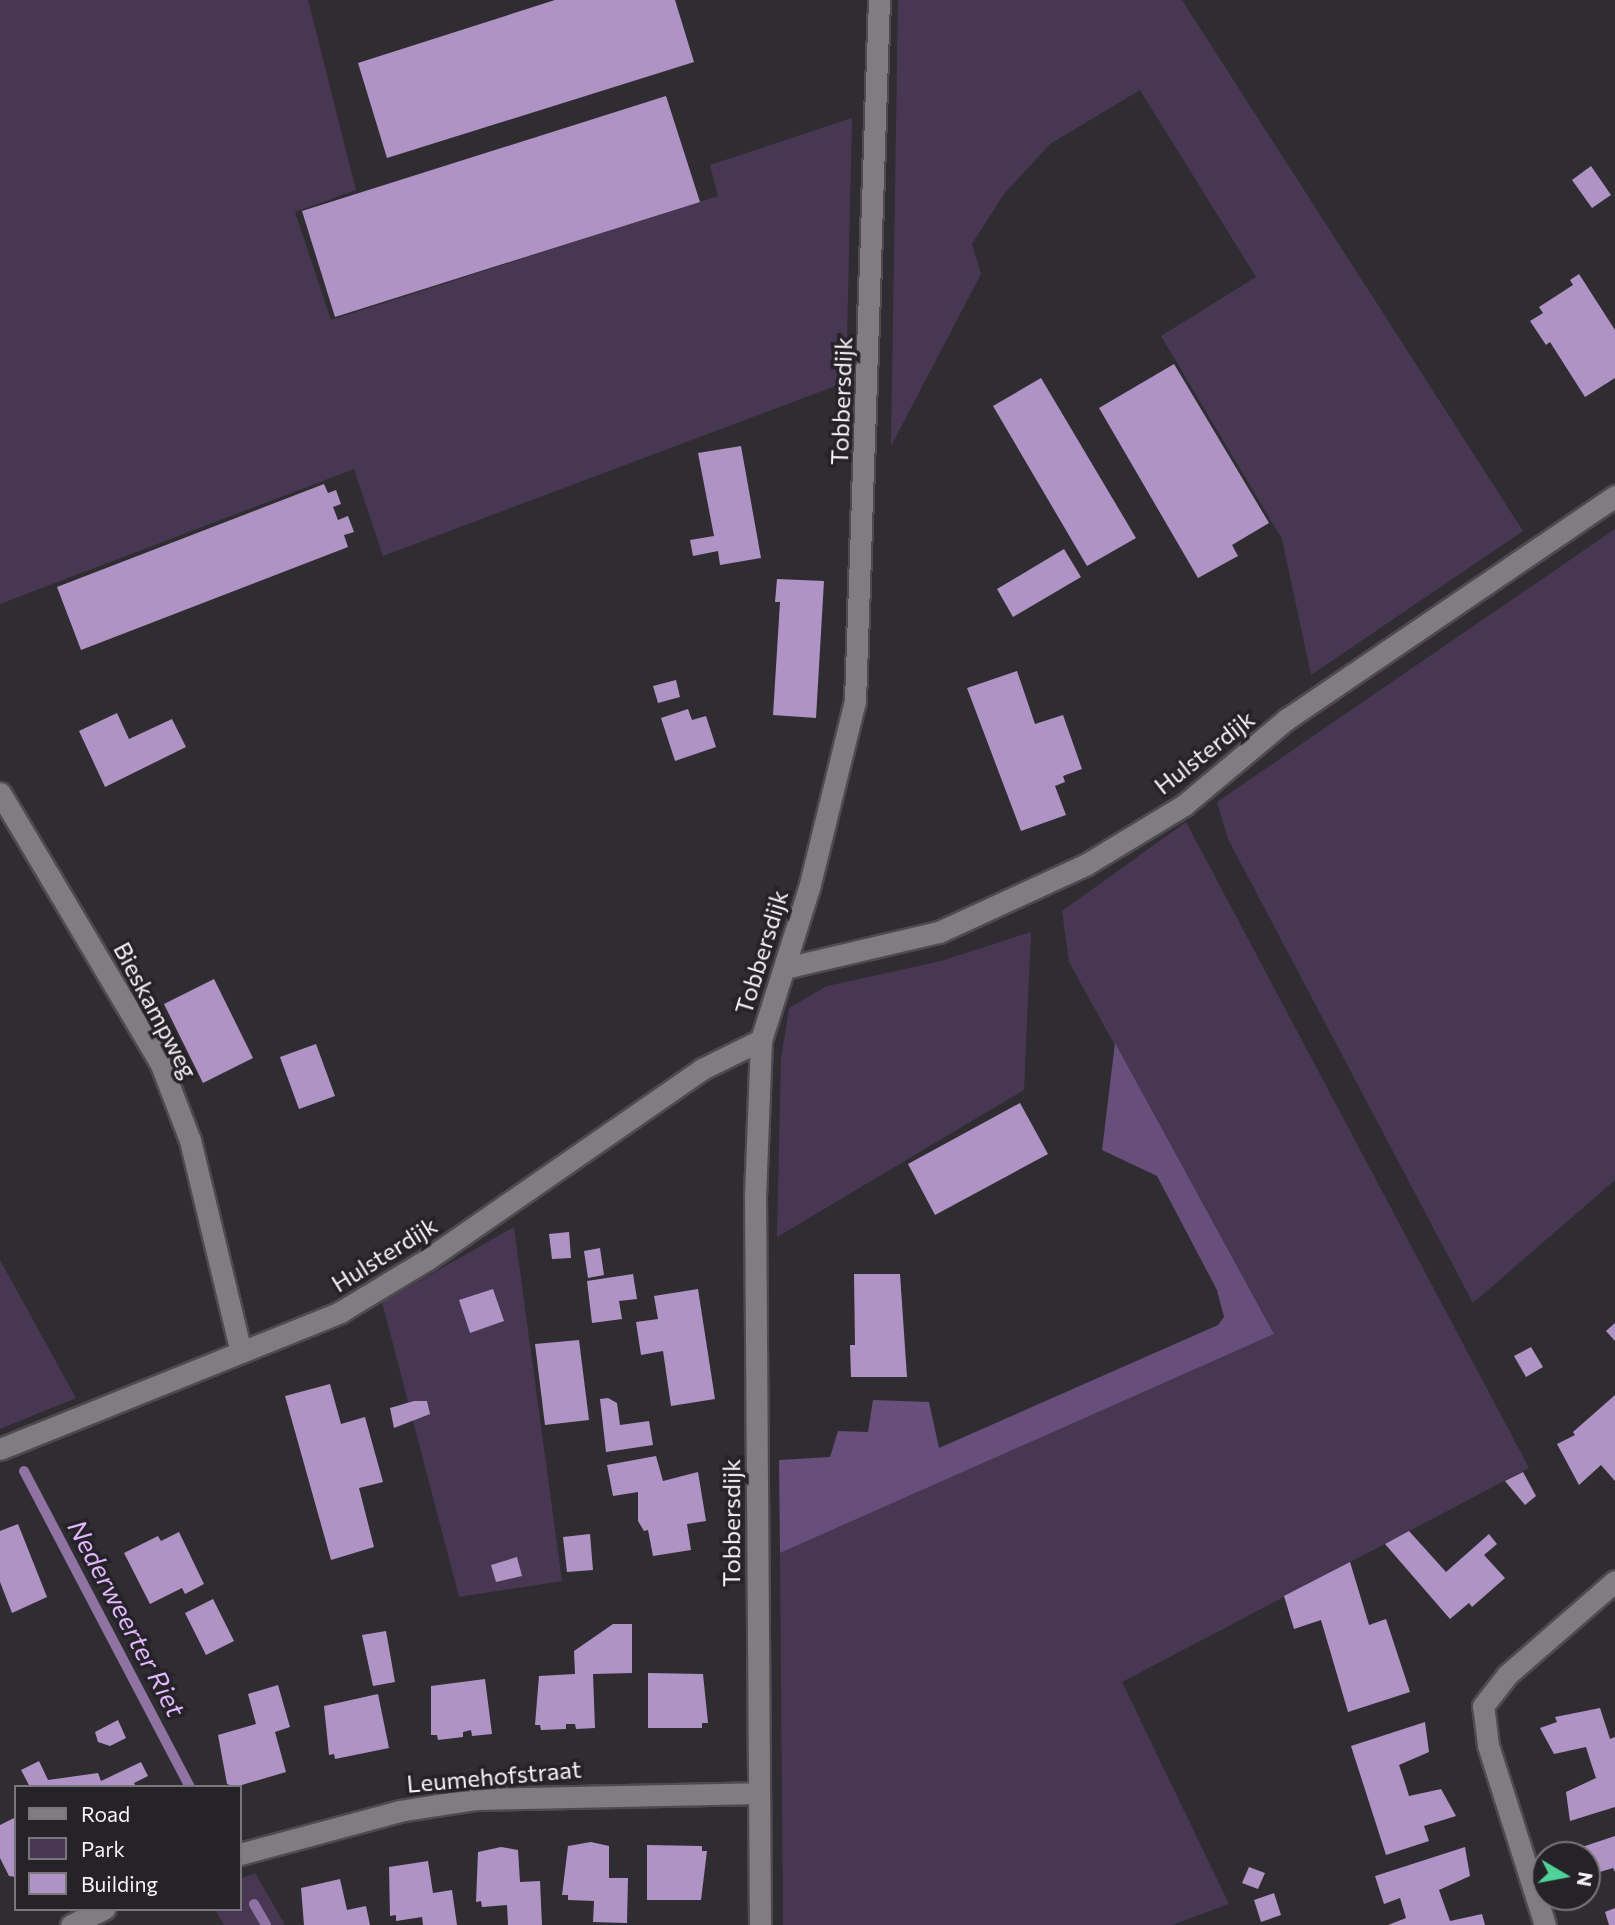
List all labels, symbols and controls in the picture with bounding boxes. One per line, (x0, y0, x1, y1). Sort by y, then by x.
street label: Tobbersdijk (824, 336, 858, 466)
street label: Hulsterdijk (1148, 704, 1260, 800)
street label: Tobbersdijk (728, 887, 794, 1017)
street label: Bieskampweg (108, 937, 204, 1083)
street label: Hulsterdijk (326, 1210, 442, 1298)
street label: Tobbersdijk (717, 1459, 745, 1587)
water label: Nederweerter Riet (62, 1514, 192, 1722)
street label: Leumehofstraat (405, 1754, 583, 1798)
legend (14, 1785, 242, 1911)
text: Road (81, 1801, 130, 1826)
text: Park (81, 1836, 125, 1861)
north arrow (1531, 1841, 1601, 1911)
text: N (1573, 1870, 1598, 1888)
text: Building (81, 1871, 158, 1896)

